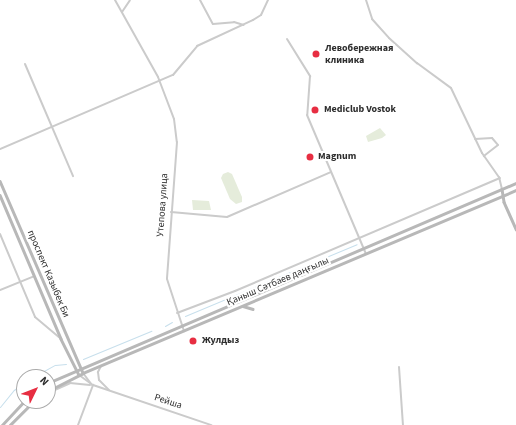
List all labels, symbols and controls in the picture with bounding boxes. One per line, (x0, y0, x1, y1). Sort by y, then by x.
place label: Левобережная клиника (325, 42, 393, 66)
marker: Левобережная клиника (310, 48, 322, 60)
marker: Mediclub Vostok (309, 104, 321, 116)
place label: Mediclub Vostok (324, 104, 396, 116)
place label: Magnum (318, 151, 356, 163)
marker: Magnum (305, 152, 315, 162)
street label: Утепова улица (155, 173, 171, 237)
street label: проспект Казыбек Би (24, 228, 72, 320)
street label: Қаныш Сәтбаев даңғылы (225, 255, 331, 309)
marker: Жулдыз (187, 335, 199, 347)
place label: Жулдыз (202, 335, 239, 347)
north arrow (16, 369, 56, 409)
text: N (36, 373, 52, 389)
street label: Рейша (153, 392, 183, 412)

